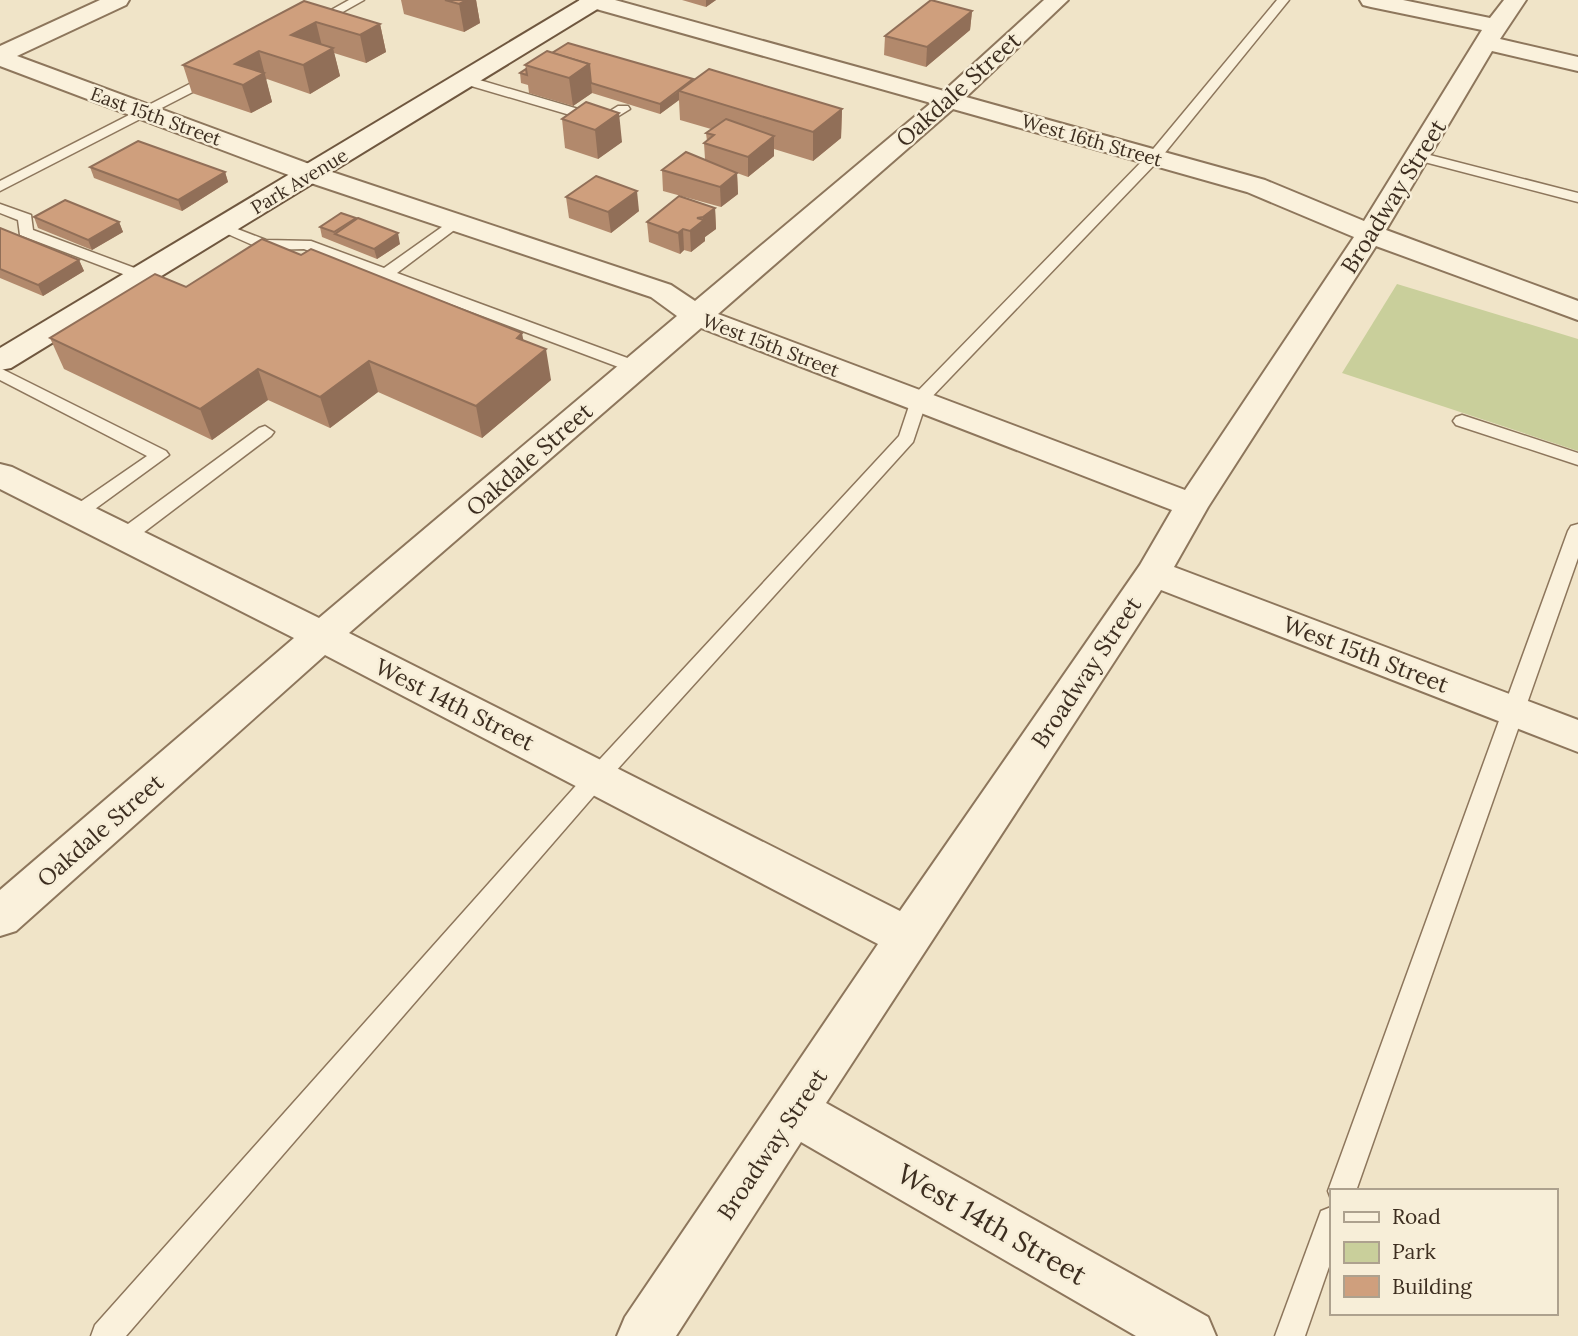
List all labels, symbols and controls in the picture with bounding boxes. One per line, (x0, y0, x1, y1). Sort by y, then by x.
street label: Oakdale Street (890, 25, 1026, 153)
street label: East 15th Street (87, 81, 225, 151)
street label: West 16th Street (1019, 108, 1166, 172)
street label: Broadway Street (1334, 114, 1452, 278)
street label: Park Avenue (246, 143, 352, 219)
street label: West 15th Street (699, 308, 843, 382)
street label: Oakdale Street (460, 396, 598, 522)
street label: Broadway Street (1025, 591, 1147, 753)
street label: West 15th Street (1279, 609, 1453, 699)
street label: West 14th Street (371, 651, 540, 757)
street label: Oakdale Street (31, 767, 169, 893)
street label: Broadway Street (711, 1063, 833, 1225)
street label: West 14th Street (891, 1155, 1093, 1293)
legend (1330, 1189, 1557, 1315)
text: Road (1392, 1203, 1441, 1230)
text: Park (1392, 1238, 1436, 1265)
text: Building (1392, 1273, 1472, 1300)

